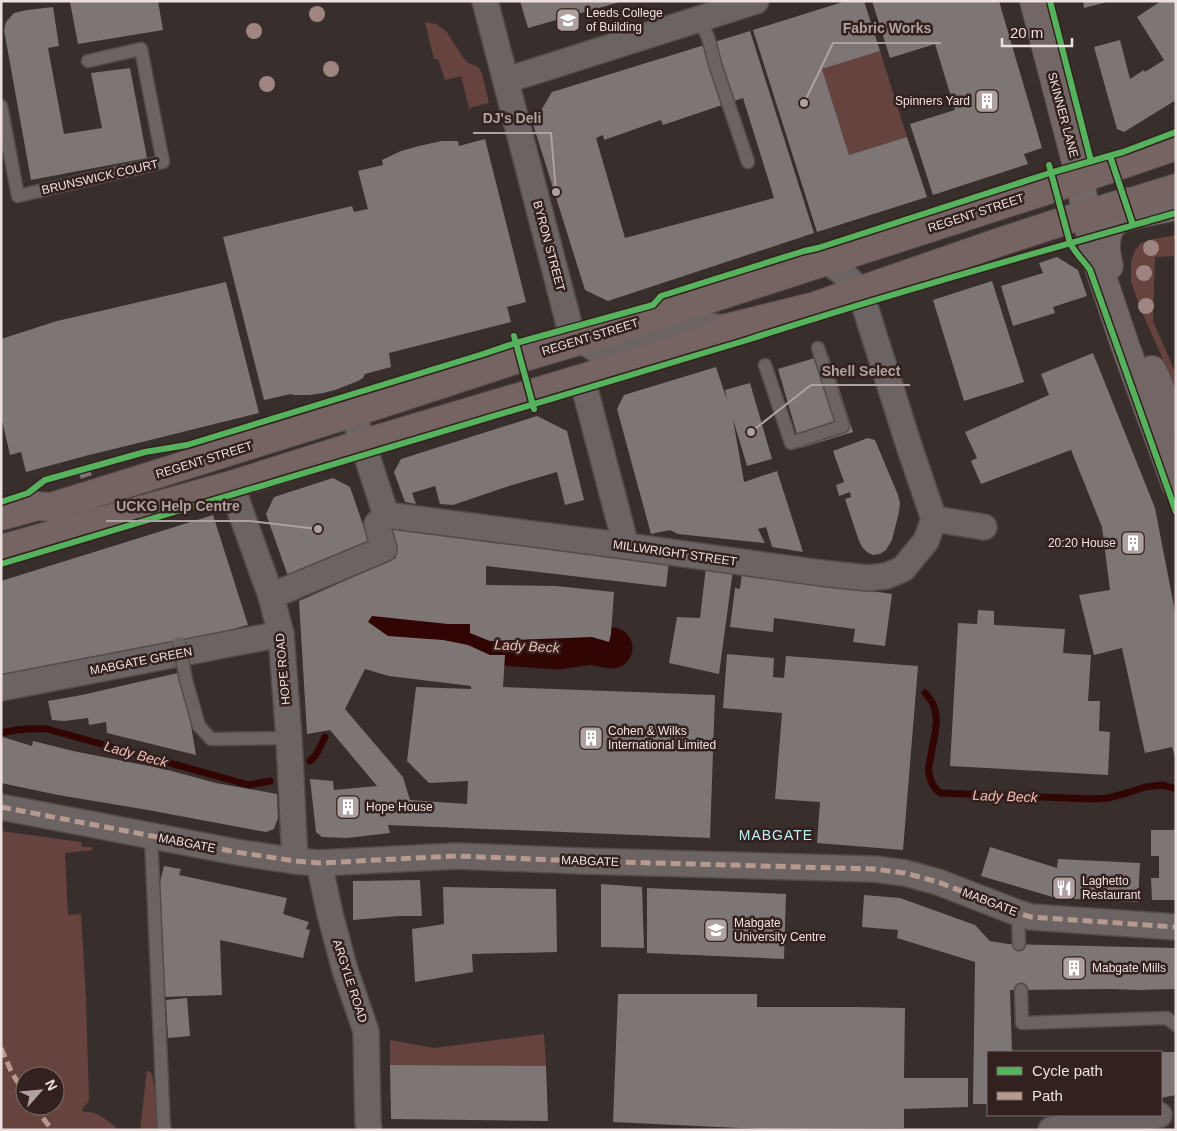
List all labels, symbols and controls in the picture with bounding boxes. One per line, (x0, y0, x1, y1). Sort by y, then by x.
place label: Leeds College of Building (586, 6, 663, 34)
school or university icon: Leeds College of Building (555, 7, 581, 33)
callout: Fabric Works (833, 14, 941, 43)
scale bar (1002, 15, 1072, 47)
text: Fabric Works (843, 20, 931, 36)
text: 20 m (1010, 24, 1043, 41)
street label: SKINNER LANE (1045, 71, 1081, 159)
building icon: Spinners Yard (974, 88, 1000, 114)
place label: Spinners Yard (895, 94, 970, 108)
callout: DJ's Deli (473, 104, 551, 133)
text: DJ's Deli (483, 110, 541, 126)
street label: BRUNSWICK COURT (40, 157, 160, 197)
street label: REGENT STREET (926, 191, 1027, 235)
street label: BYRON STREET (530, 199, 568, 294)
street label: REGENT STREET (540, 315, 641, 358)
callout: Shell Select (811, 356, 910, 385)
text: Shell Select (822, 363, 901, 379)
street label: REGENT STREET (154, 438, 255, 481)
callout: UCKG Help Centre (106, 492, 250, 521)
text: UCKG Help Centre (116, 498, 240, 514)
building icon: 20:20 House (1120, 530, 1146, 556)
place label: 20:20 House (1048, 536, 1116, 550)
street label: MILLWRIGHT STREET (612, 537, 738, 569)
street label: HOPE ROAD (273, 632, 293, 705)
water label: Lady Beck (494, 636, 561, 656)
street label: MABGATE GREEN (89, 644, 193, 678)
place label: Cohen & Wilks International Limited (608, 724, 716, 752)
building icon: Cohen & Wilks International Limited (578, 725, 604, 751)
water label: Lady Beck (102, 738, 171, 770)
water label: Lady Beck (972, 787, 1039, 805)
building icon: Hope House (335, 794, 361, 820)
place label: Hope House (366, 800, 433, 814)
district label: MABGATE (739, 827, 813, 843)
street label: MABGATE (157, 831, 217, 855)
street label: MABGATE (561, 853, 619, 869)
place label: Laghetto Restaurant (1082, 874, 1141, 902)
restaurant icon: Laghetto Restaurant (1051, 875, 1077, 901)
street label: MABGATE (961, 885, 1019, 919)
place label: Mabgate University Centre (734, 916, 826, 944)
school or university icon: Mabgate University Centre (703, 917, 729, 943)
street label: ARGYLE ROAD (330, 938, 370, 1025)
building icon: Mabgate Mills (1061, 955, 1087, 981)
place label: Mabgate Mills (1092, 961, 1166, 975)
legend (987, 1051, 1162, 1116)
text: Cycle path (1032, 1062, 1103, 1079)
north arrow (15, 1066, 65, 1116)
text: N (42, 1077, 61, 1093)
text: Path (1032, 1087, 1063, 1104)

